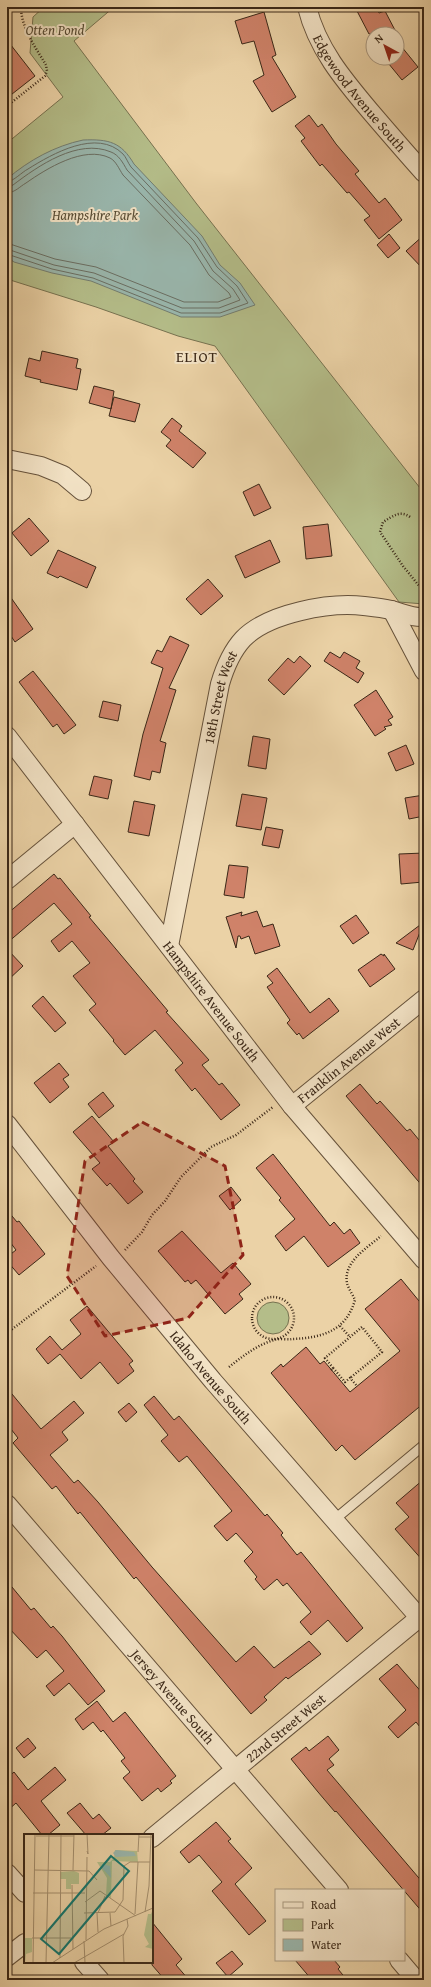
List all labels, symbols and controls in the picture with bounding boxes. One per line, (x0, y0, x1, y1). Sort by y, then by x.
park label: Otten Pond (26, 20, 85, 40)
north arrow (365, 26, 405, 66)
text: N (371, 29, 387, 47)
street label: Edgewood Avenue South (308, 31, 411, 156)
park label: Hampshire Park (51, 205, 139, 225)
district label: ELIOT (176, 346, 218, 367)
street label: 18th Street West (199, 646, 242, 746)
street label: Hampshire Avenue South (158, 937, 265, 1066)
street label: Franklin Avenue West (293, 1012, 405, 1108)
street label: Idaho Avenue South (165, 1326, 256, 1428)
street label: Jersey Avenue South (125, 1643, 219, 1749)
street label: 22nd Street West (241, 1689, 330, 1767)
inset map (24, 1834, 153, 1963)
legend (275, 1889, 405, 1961)
text: Road (311, 1896, 337, 1913)
text: Park (311, 1916, 335, 1933)
text: Water (311, 1936, 341, 1953)

